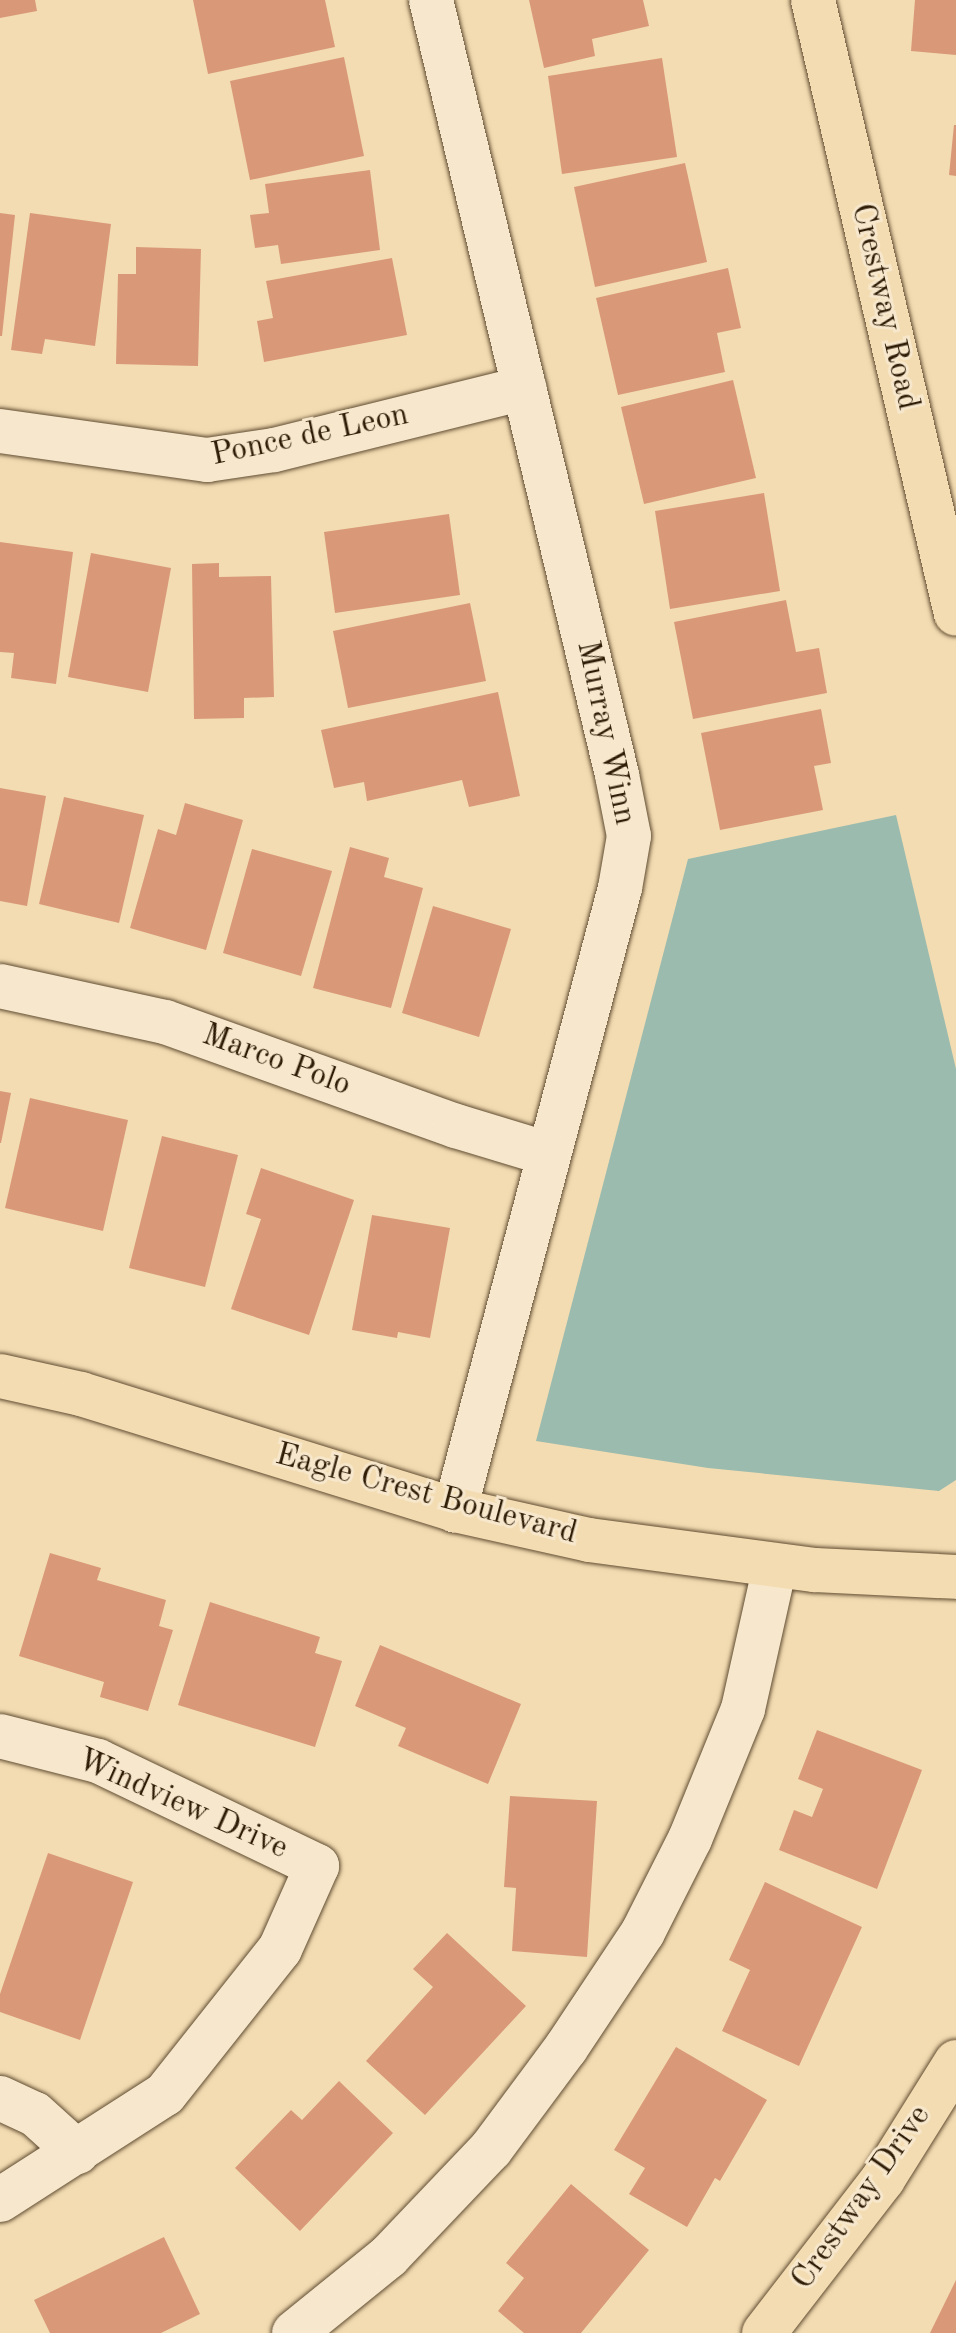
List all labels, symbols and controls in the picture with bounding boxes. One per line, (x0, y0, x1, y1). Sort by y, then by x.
street label: Crestway Road (842, 200, 926, 414)
street label: Ponce de Leon (208, 396, 412, 476)
street label: Murray Winn (567, 637, 643, 829)
street label: Marco Polo (197, 1016, 355, 1106)
street label: Eagle Crest Boulevard (271, 1436, 581, 1554)
street label: Windview Drive (71, 1741, 293, 1869)
street label: Crestway Drive (784, 2098, 940, 2298)

